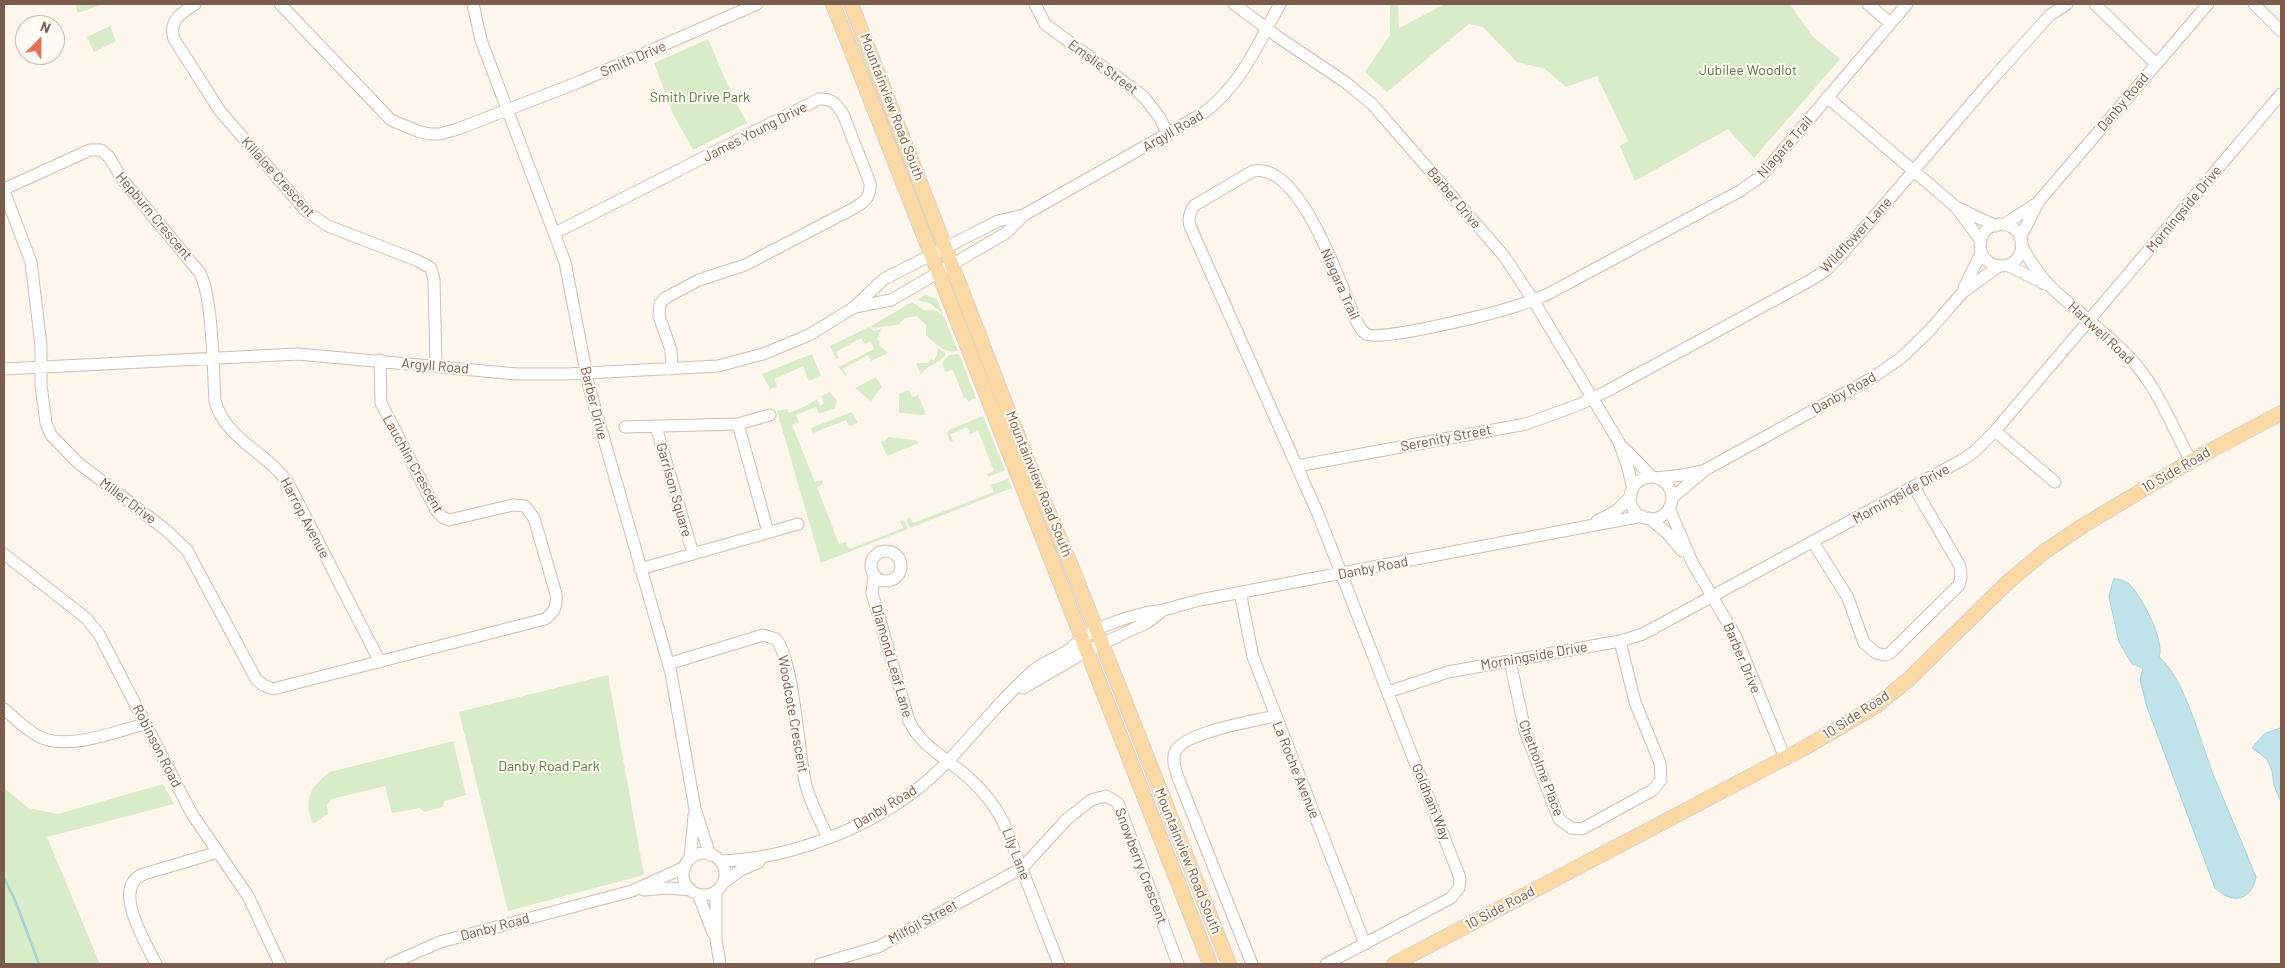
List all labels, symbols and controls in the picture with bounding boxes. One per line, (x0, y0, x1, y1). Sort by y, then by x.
north arrow (15, 15, 65, 65)
text: N (38, 17, 53, 36)
street label: Mountainview Road South (856, 31, 928, 183)
street label: Emslie Street (1065, 36, 1141, 98)
street label: Smith Drive (598, 38, 668, 80)
park label: Jubilee Woodlot (1699, 62, 1797, 78)
street label: Danby Road (2094, 69, 2152, 135)
park label: Smith Drive Park (650, 89, 750, 105)
street label: James Young Drive (700, 98, 810, 166)
street label: Argyll Road (1140, 107, 1206, 155)
street label: Niagara Trail (1754, 113, 1816, 181)
street label: Killaloe Crescent (238, 134, 318, 220)
street label: Morningside Drive (2143, 162, 2225, 256)
street label: Barber Drive (1423, 164, 1485, 232)
street label: Hepburn Crescent (112, 169, 196, 263)
street label: Wildflower Lane (1817, 194, 1895, 276)
street label: Niagara Trail (1317, 246, 1363, 322)
street label: Hartwell Road (2064, 298, 2138, 368)
street label: Argyll Road (401, 355, 469, 377)
street label: Barber Drive (577, 365, 611, 441)
street label: Danby Road (1809, 368, 1879, 418)
street label: Mountainview Road South (1002, 409, 1076, 559)
street label: Lauchlin Crescent (379, 412, 447, 516)
street label: Serenity Street (1399, 421, 1493, 455)
street label: Garrison Square (653, 441, 695, 539)
street label: 10 Side Road (2139, 444, 2213, 496)
street label: Morningside Drive (1850, 460, 1952, 528)
street label: Miller Drive (96, 474, 160, 528)
street label: Harrop Avenue (277, 475, 333, 561)
street label: Danby Road (1337, 553, 1409, 583)
street label: Diamond Leaf Lane (868, 603, 916, 719)
street label: Barber Drive (1720, 620, 1764, 696)
street label: Morningside Drive (1479, 638, 1589, 674)
street label: Woodcote Crescent (774, 654, 812, 774)
street label: 10 Side Road (1819, 687, 1893, 743)
street label: Robinson Road (129, 702, 185, 790)
street label: Chetholme Place (1515, 717, 1567, 819)
street label: La Roche Avenue (1269, 719, 1323, 821)
park label: Danby Road Park (498, 758, 600, 774)
street label: Goldham Way (1408, 761, 1454, 843)
street label: Danby Road (850, 782, 920, 832)
street label: Mountainview Road South (1151, 786, 1225, 936)
street label: Snowberry Crescent (1111, 806, 1171, 926)
street label: Lily Lane (998, 826, 1034, 882)
street label: 10 Side Road (1462, 883, 1538, 933)
street label: Milfoil Street (885, 896, 961, 948)
street label: Danby Road (459, 910, 531, 944)

